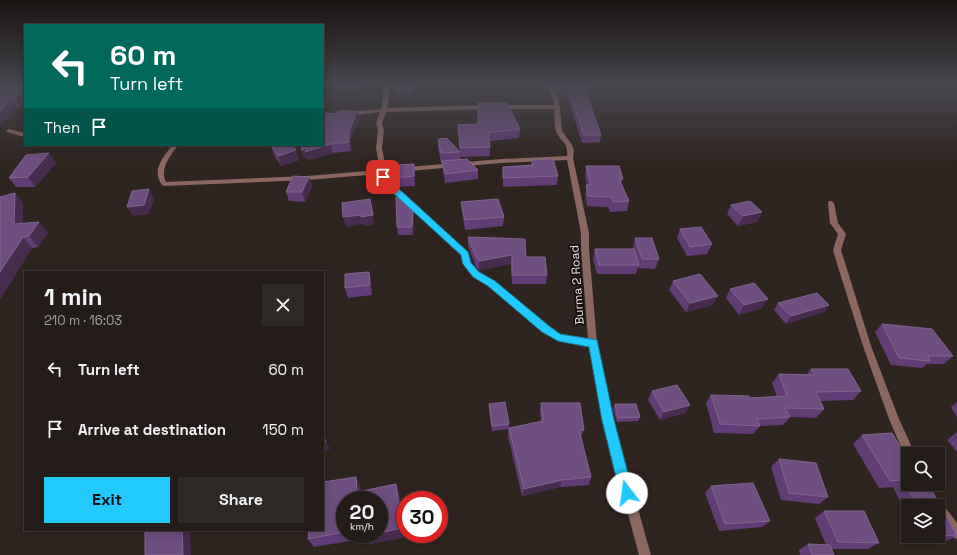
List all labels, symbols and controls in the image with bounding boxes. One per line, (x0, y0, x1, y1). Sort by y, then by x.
text: 60 m (110, 37, 176, 73)
icon: left (44, 40, 96, 92)
text: Turn left (110, 72, 183, 95)
icon: arrive (88, 116, 110, 138)
text: Then (44, 118, 80, 137)
pin (366, 160, 400, 194)
icon: arrive (372, 166, 394, 188)
street label: Burma 2 Road (566, 245, 588, 325)
text: 1 min (44, 281, 103, 312)
button: close (262, 284, 304, 326)
text: 210 m · 16:03 (44, 312, 122, 329)
icon: left (44, 358, 66, 380)
text: Turn left (78, 360, 140, 379)
text: 60 m (268, 360, 304, 379)
icon: arrive (44, 418, 66, 440)
text: Arrive at destination (78, 420, 226, 439)
text: 150 m (262, 420, 304, 439)
map controls (901, 447, 945, 543)
button: search (901, 447, 945, 491)
position arrow (606, 472, 648, 514)
button: Exit (44, 477, 170, 523)
button: Share (178, 477, 304, 523)
speed limit sign: 30 (396, 491, 448, 543)
text: 20 (350, 499, 374, 525)
button: layers (901, 499, 945, 543)
text: km/h (350, 520, 374, 533)

